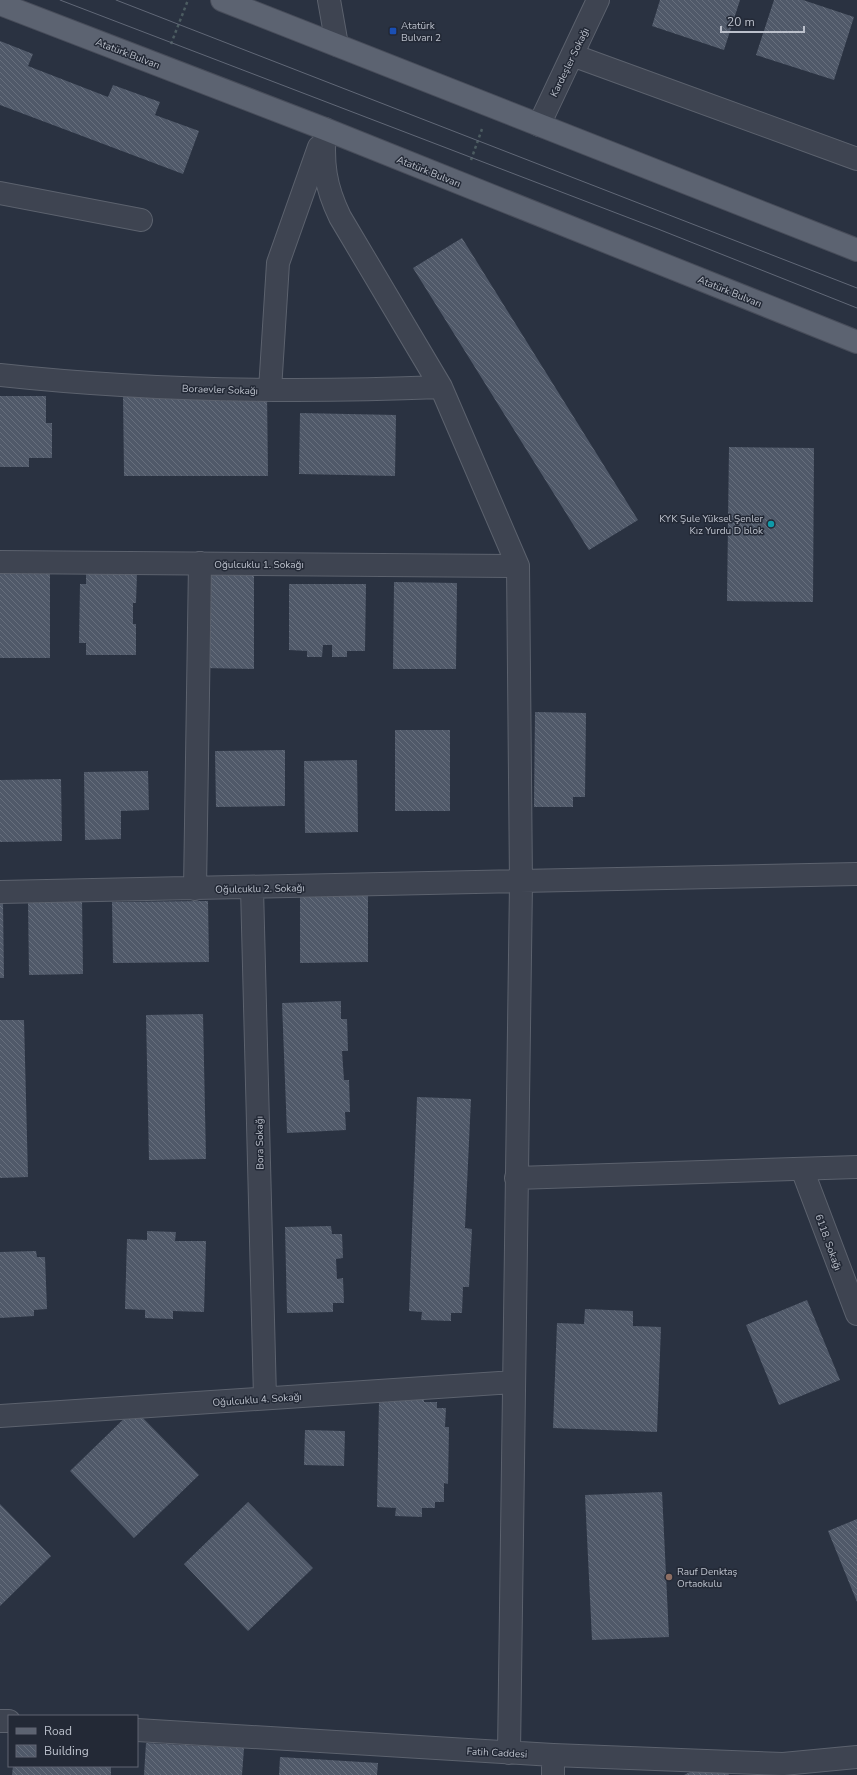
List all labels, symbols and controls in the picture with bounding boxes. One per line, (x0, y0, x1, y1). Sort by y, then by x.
scale bar (721, 8, 804, 34)
text: 20 m (727, 14, 755, 30)
place label: Atatürk Bulvarı 2 (401, 19, 441, 45)
street label: Kardeşler Sokağı (547, 25, 593, 99)
marker: Atatürk Bulvarı 2 (388, 26, 398, 36)
street label: Atatürk Bulvarı (94, 35, 162, 73)
street label: Atatürk Bulvarı (395, 153, 463, 191)
street label: Atatürk Bulvarı (696, 273, 764, 311)
street label: Boraevler Sokağı (182, 382, 258, 398)
place label: KYK Şule Yüksel Şenler Kız Yurdu D blok (659, 512, 764, 538)
marker: KYK Şule Yüksel Şenler Kız Yurdu D blok (766, 519, 776, 529)
street label: Oğulcuklu 1. Sokağı (214, 558, 304, 572)
street label: Oğulcuklu 2. Sokağı (215, 881, 305, 897)
street label: Bora Sokağı (253, 1116, 267, 1170)
street label: 6118. Sokağı (811, 1212, 845, 1272)
street label: Oğulcuklu 4. Sokağı (212, 1390, 302, 1410)
place label: Rauf Denktaş Ortaokulu (677, 1565, 738, 1591)
marker: Rauf Denktaş Ortaokulu (664, 1572, 674, 1582)
legend (8, 1715, 138, 1767)
text: Road (44, 1723, 72, 1739)
text: Building (44, 1743, 89, 1759)
street label: Fatih Caddesi (466, 1744, 528, 1762)

